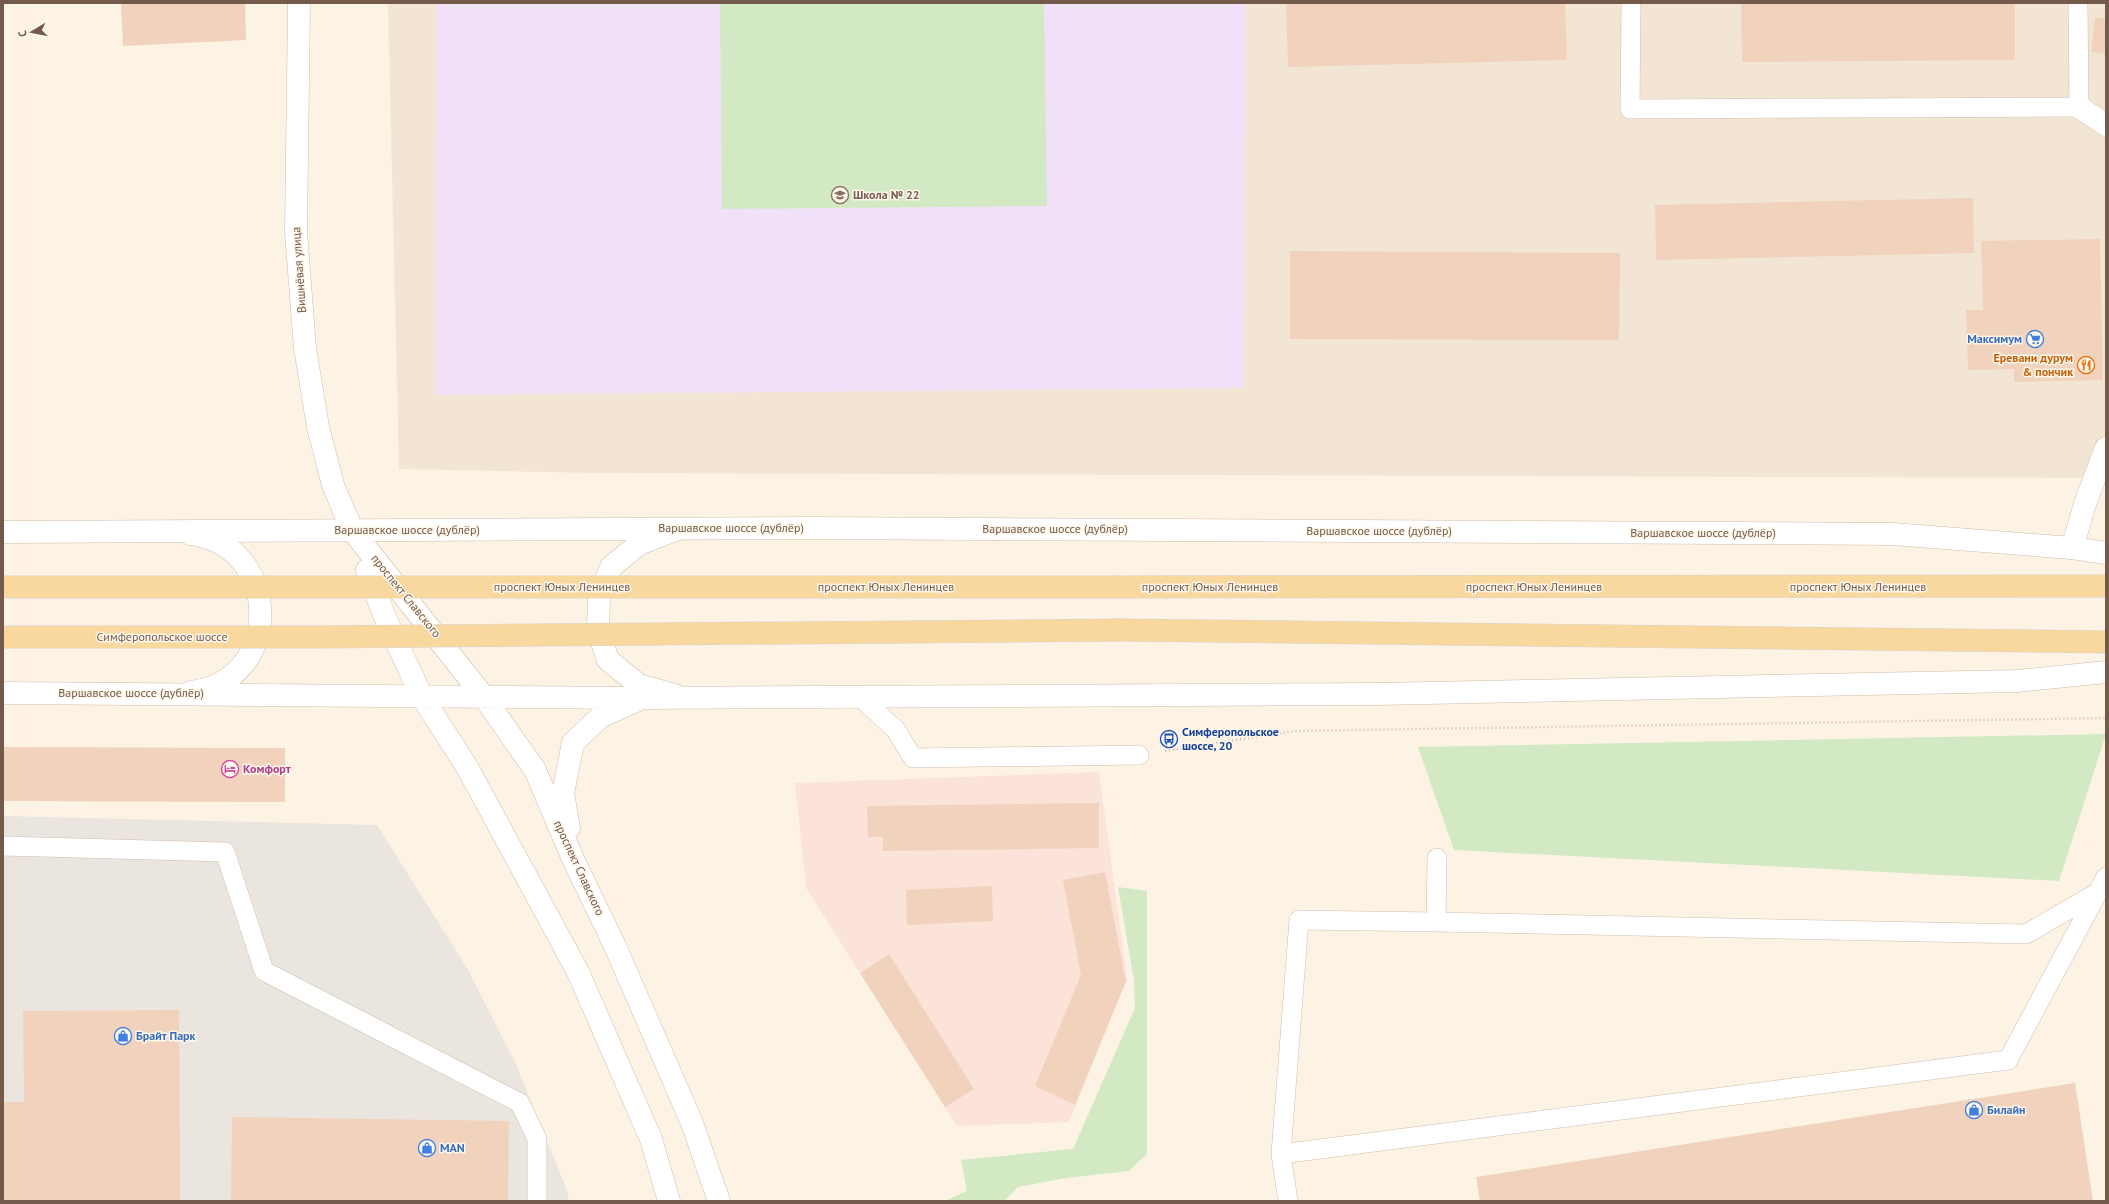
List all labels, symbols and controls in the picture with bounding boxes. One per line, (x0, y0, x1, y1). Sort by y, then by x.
north arrow (12, 12, 52, 52)
text: С (15, 29, 30, 38)
school or university icon: Школа № 22 (830, 185, 850, 205)
place label: Школа № 22 (853, 187, 920, 202)
street label: Вишнёвая улица (288, 226, 309, 314)
supermarket icon: Максимум (2025, 329, 2045, 349)
place label: Максимум (1967, 331, 2022, 346)
place label: Еревани дурум & пончик (1994, 350, 2073, 379)
restaurant icon: Еревани дурум & пончик (2076, 355, 2096, 375)
street label: Варшавское шоссе (дублёр) (658, 520, 804, 535)
street label: Варшавское шоссе (дублёр) (982, 521, 1128, 536)
street label: Варшавское шоссе (дублёр) (334, 522, 480, 537)
street label: Варшавское шоссе (дублёр) (1306, 523, 1452, 538)
street label: Варшавское шоссе (дублёр) (1630, 525, 1776, 540)
street label: проспект Славского (368, 551, 445, 641)
street label: проспект Юных Ленинцев (494, 579, 630, 594)
street label: проспект Юных Ленинцев (818, 579, 954, 594)
street label: проспект Юных Ленинцев (1142, 579, 1278, 594)
street label: проспект Юных Ленинцев (1466, 579, 1602, 594)
street label: проспект Юных Ленинцев (1790, 579, 1926, 594)
street label: Симферопольское шоссе (97, 629, 227, 644)
street label: Варшавское шоссе (дублёр) (58, 685, 204, 700)
place label: Симферопольское шоссе, 20 (1182, 724, 1279, 753)
bus stop icon: Симферопольское шоссе, 20 (1159, 729, 1179, 749)
hotel icon: Комфорт (220, 759, 240, 779)
place label: Комфорт (243, 761, 291, 776)
street label: проспект Славского (551, 818, 608, 918)
shop icon: Брайт Парк (113, 1026, 133, 1046)
place label: Брайт Парк (136, 1028, 196, 1043)
shop icon: Билайн (1964, 1100, 1984, 1120)
place label: Билайн (1987, 1102, 2026, 1117)
shop icon: MAN (417, 1138, 437, 1158)
place label: MAN (440, 1140, 465, 1155)

